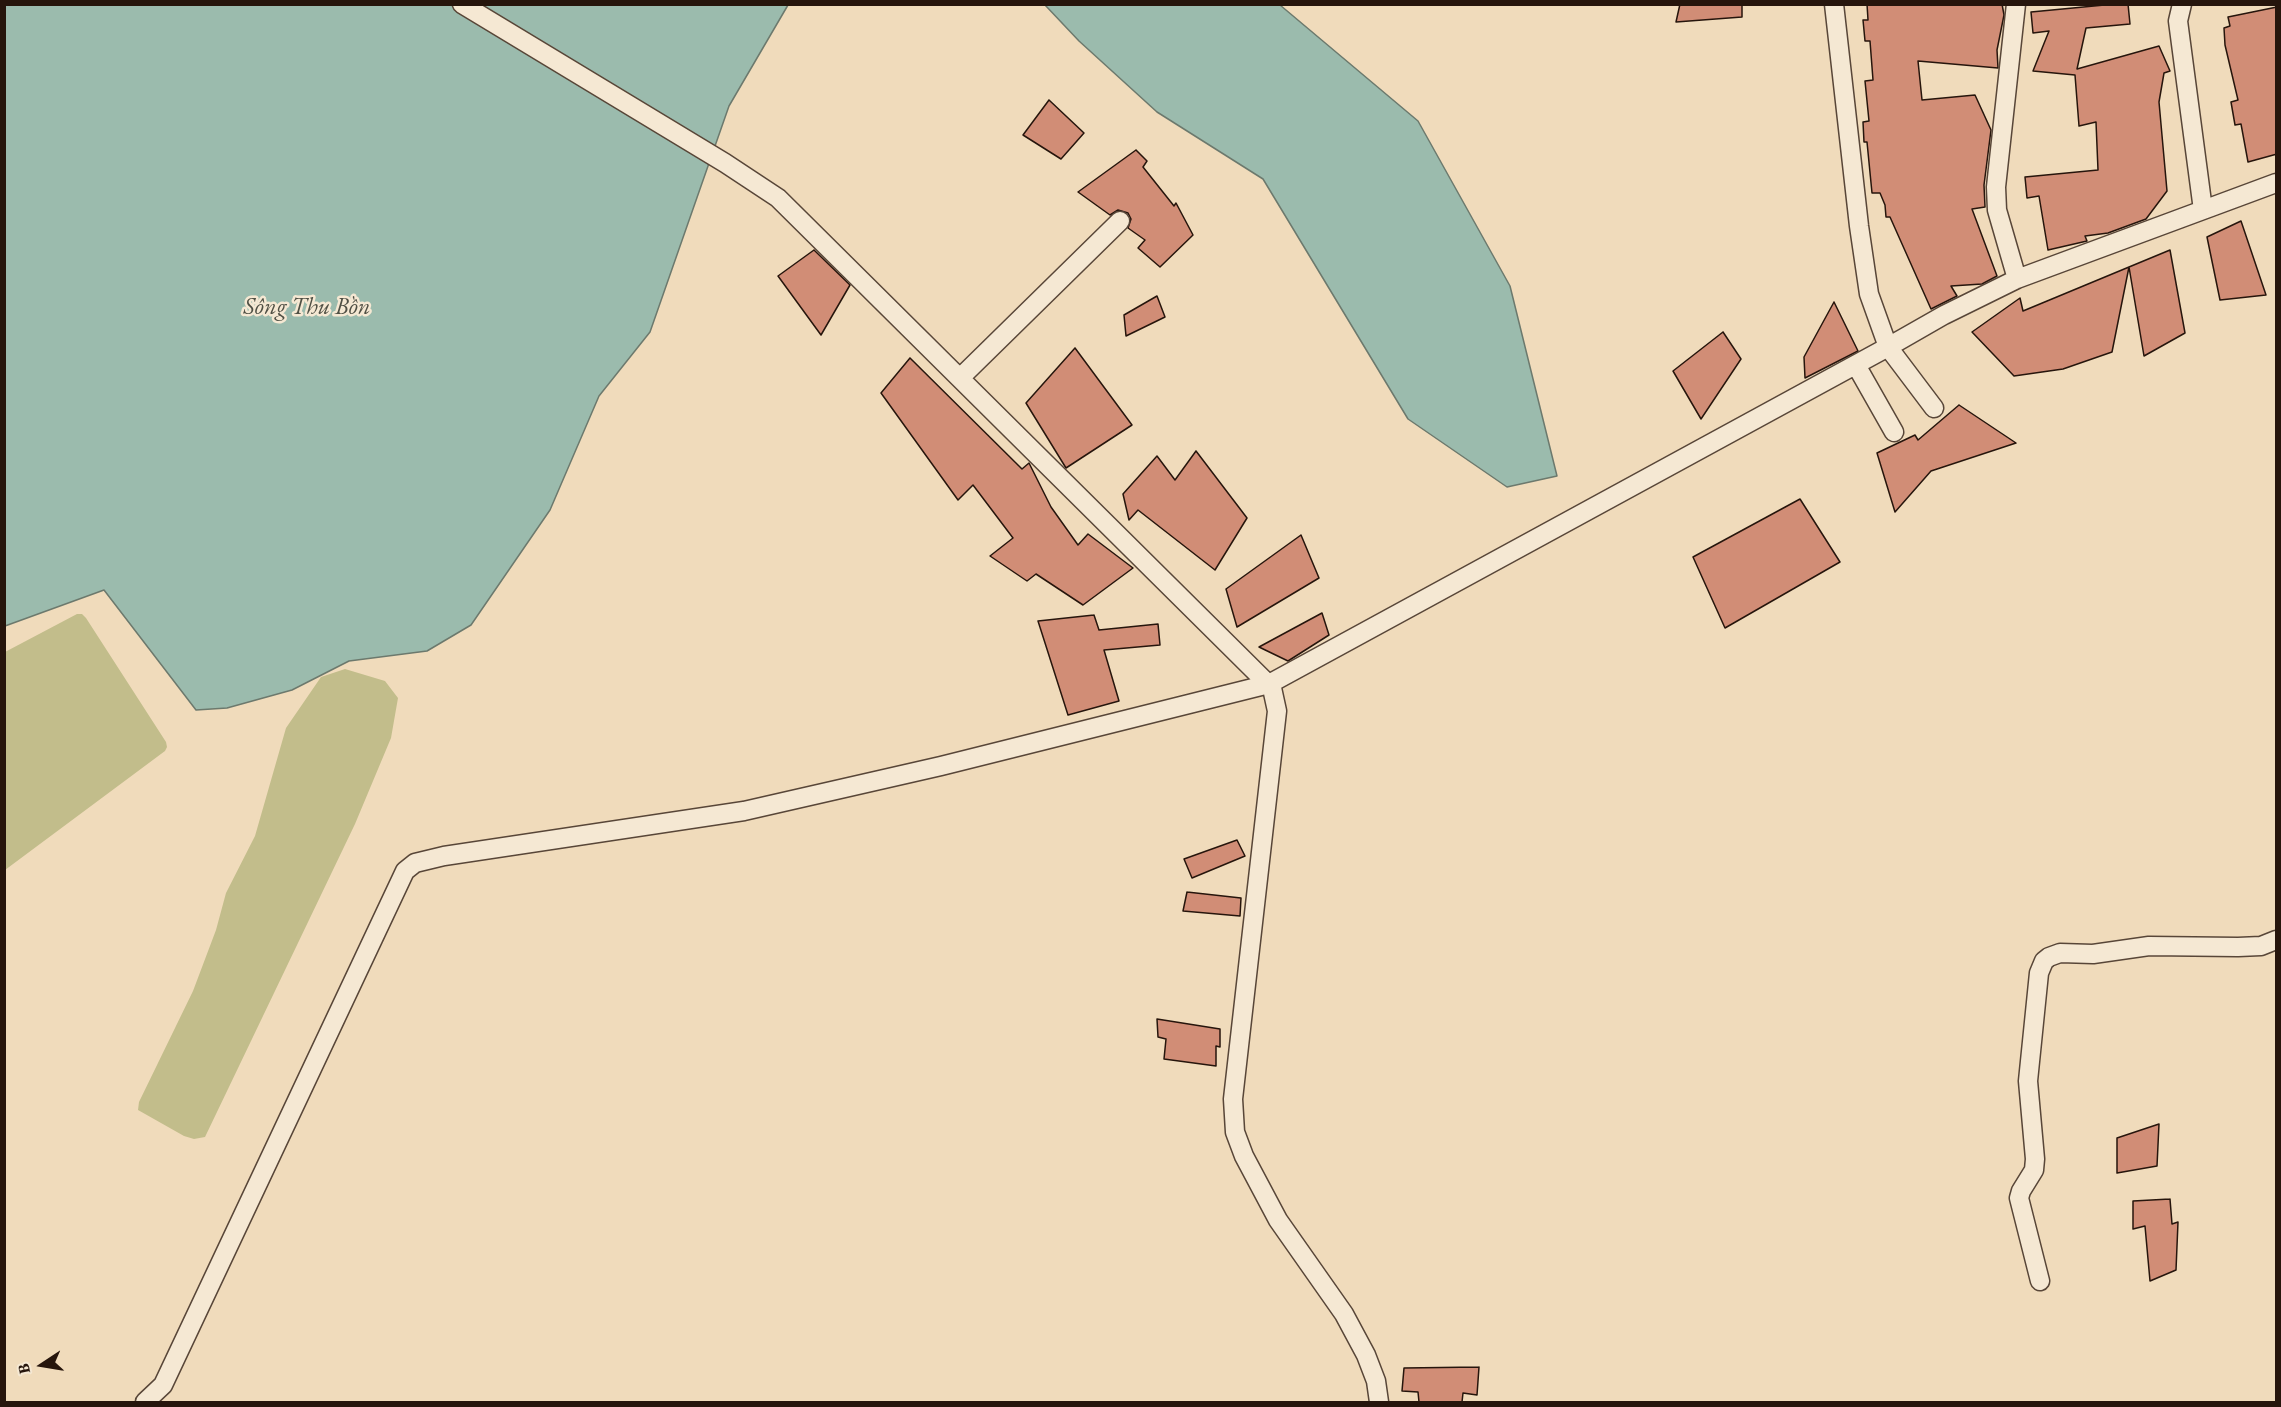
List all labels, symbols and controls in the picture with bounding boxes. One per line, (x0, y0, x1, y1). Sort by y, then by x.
water label: Sông Thu Bồn (244, 293, 370, 321)
north arrow (12, 1335, 72, 1395)
text: B (13, 1362, 35, 1376)

